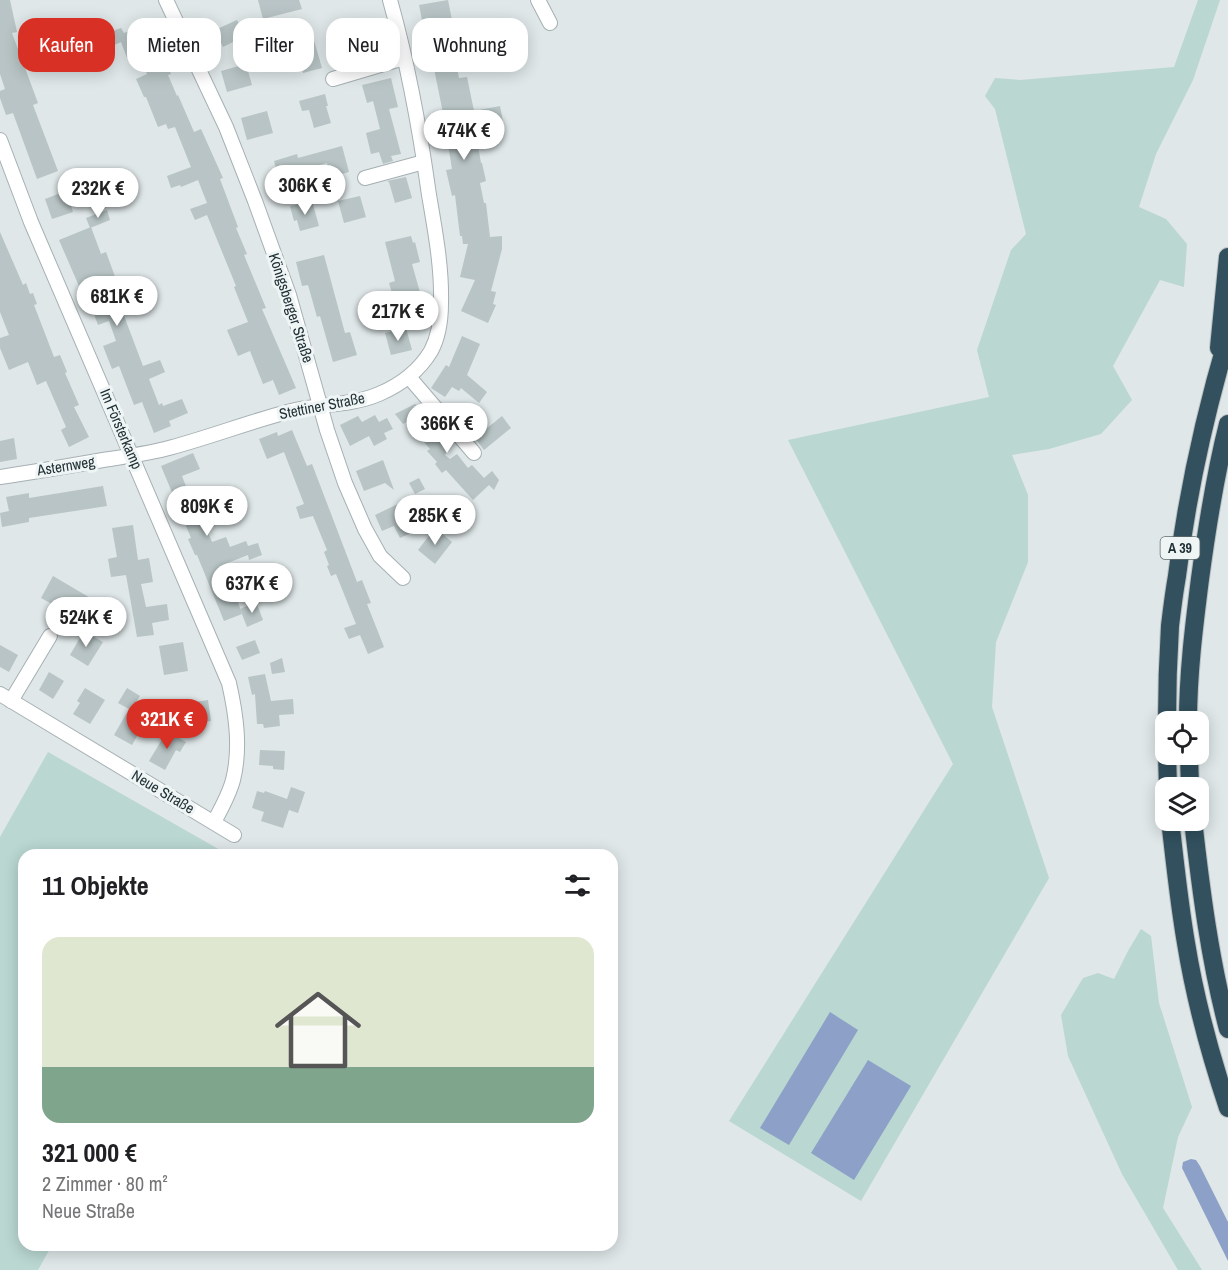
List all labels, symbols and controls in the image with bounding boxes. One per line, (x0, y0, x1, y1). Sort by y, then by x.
chip: Kaufen (18, 18, 115, 72)
chip: Mieten (127, 18, 221, 72)
chip: Filter (233, 18, 314, 72)
chip: Neu (326, 18, 400, 72)
chip: Wohnung (412, 18, 528, 72)
pin: 474K € (415, 110, 513, 161)
text: 474K € (438, 116, 490, 143)
pin: 306K € (256, 165, 354, 216)
pin: 232K € (49, 168, 147, 219)
text: 306K € (279, 171, 331, 198)
text: 232K € (72, 174, 124, 201)
street label: Königsberger Straße (264, 250, 319, 366)
pin: 681K € (68, 276, 166, 327)
text: 681K € (91, 282, 143, 309)
pin: 217K € (349, 291, 447, 342)
text: 217K € (372, 297, 424, 324)
street label: Im Försterkamp (95, 385, 148, 472)
street label: Stettiner Straße (277, 387, 367, 424)
pin: 366K € (398, 403, 496, 454)
text: 366K € (421, 409, 473, 436)
street label: Asternweg (35, 451, 96, 481)
pin: 809K € (158, 486, 256, 537)
text: 809K € (181, 492, 233, 519)
pin: 285K € (386, 495, 484, 546)
text: 285K € (409, 501, 461, 528)
road number: A 39 (1160, 537, 1200, 559)
pin: 637K € (203, 563, 301, 614)
text: 637K € (226, 569, 278, 596)
pin: 524K € (37, 597, 135, 648)
text: 524K € (60, 603, 112, 630)
pin: 321K € (118, 699, 216, 750)
text: 321K € (141, 705, 193, 732)
map controls (1155, 711, 1209, 831)
button: locate (1155, 711, 1209, 765)
street label: Neue Straße (128, 765, 199, 819)
button: layers (1155, 777, 1209, 831)
text: 11 Objekte (42, 868, 149, 903)
icon: filters (561, 869, 594, 902)
icon: home (264, 976, 372, 1084)
text: 321 000 € (42, 1135, 137, 1170)
text: 2 Zimmer · 80 m² (42, 1170, 168, 1197)
text: Neue Straße (42, 1197, 135, 1224)

